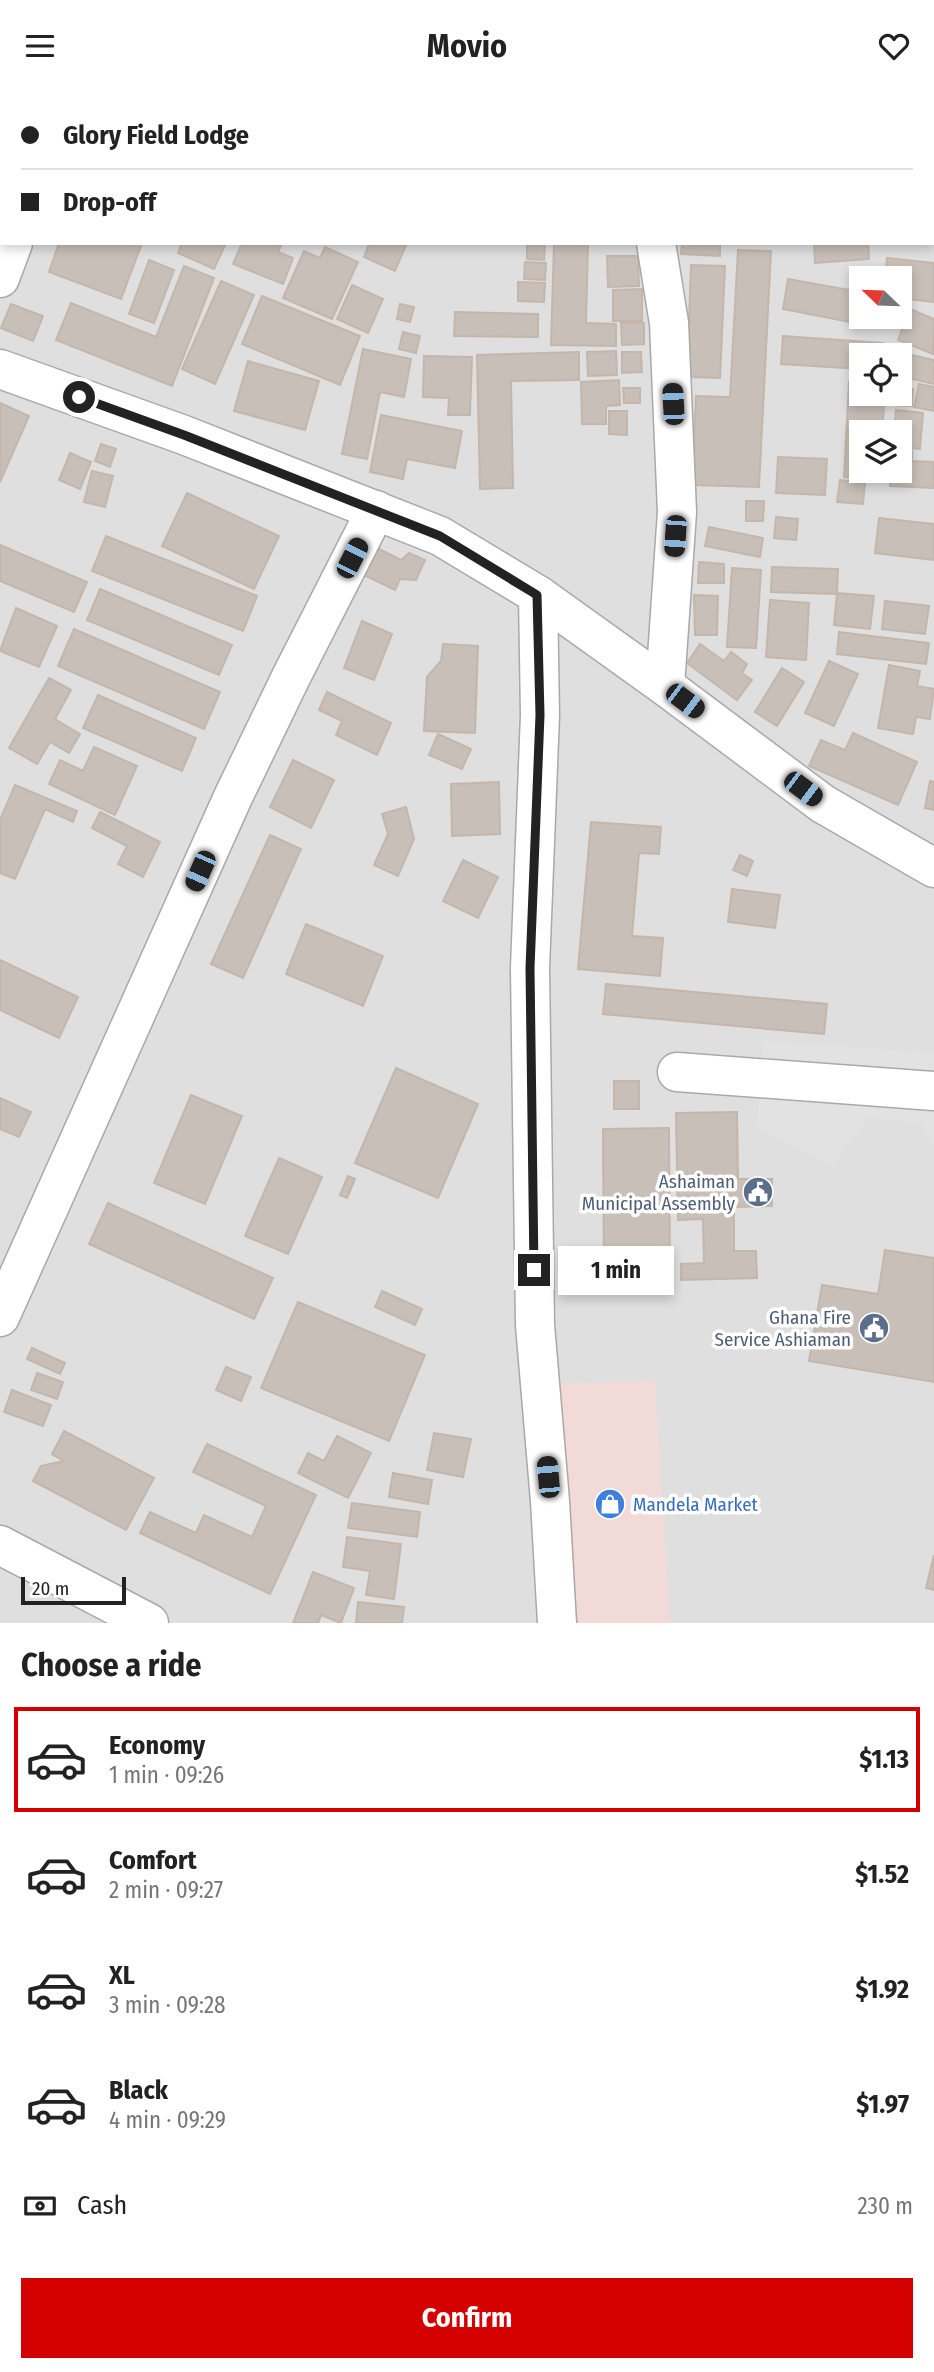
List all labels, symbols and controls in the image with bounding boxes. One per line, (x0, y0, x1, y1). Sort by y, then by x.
icon: menu (21, 27, 59, 65)
text: Movio (427, 27, 507, 65)
icon: heart (875, 27, 913, 65)
text: Glory Field Lodge (63, 120, 249, 151)
text: Drop-off (63, 187, 156, 218)
north arrow (849, 266, 912, 329)
map controls (849, 266, 912, 483)
button: locate (849, 343, 912, 406)
route start (63, 381, 95, 413)
car (662, 382, 685, 426)
button: layers (849, 420, 912, 483)
car (664, 514, 687, 558)
car (334, 535, 371, 581)
car (662, 680, 709, 722)
car (780, 768, 827, 810)
car (182, 848, 219, 894)
place label: Ashaiman Municipal Assembly (582, 1170, 736, 1215)
public building icon: Ashaiman Municipal Assembly (741, 1175, 775, 1209)
callout: 1 min (558, 1245, 674, 1295)
route end (518, 1254, 550, 1286)
text: 1 min (591, 1256, 641, 1284)
place label: Ghana Fire Service Ashiaman (715, 1306, 851, 1351)
public building icon: Ghana Fire Service Ashiaman (857, 1311, 891, 1345)
car (536, 1455, 561, 1499)
shop icon: Mandela Market (593, 1487, 627, 1521)
place label: Mandela Market (633, 1493, 759, 1516)
scale bar (21, 1574, 126, 1606)
text: 20 m (32, 1577, 69, 1600)
text: Choose a ride (21, 1646, 202, 1684)
icon: car (25, 1728, 88, 1791)
text: Economy (109, 1730, 205, 1761)
text: $1.13 (859, 1744, 909, 1775)
text: 1 min · 09:26 (109, 1761, 224, 1789)
icon: car (25, 1843, 88, 1906)
text: Comfort (109, 1845, 197, 1876)
text: $1.52 (855, 1859, 909, 1890)
text: 2 min · 09:27 (109, 1876, 223, 1904)
icon: car (25, 1958, 88, 2021)
text: XL (109, 1960, 135, 1991)
text: $1.92 (855, 1974, 909, 2005)
text: 3 min · 09:28 (109, 1991, 226, 2019)
icon: car (25, 2073, 88, 2136)
text: Black (109, 2075, 168, 2106)
text: $1.97 (856, 2089, 909, 2120)
text: 4 min · 09:29 (109, 2106, 226, 2134)
icon: cash (21, 2187, 59, 2225)
text: Cash (77, 2190, 127, 2221)
text: 230 m (857, 2192, 913, 2220)
button: Confirm (21, 2278, 913, 2358)

